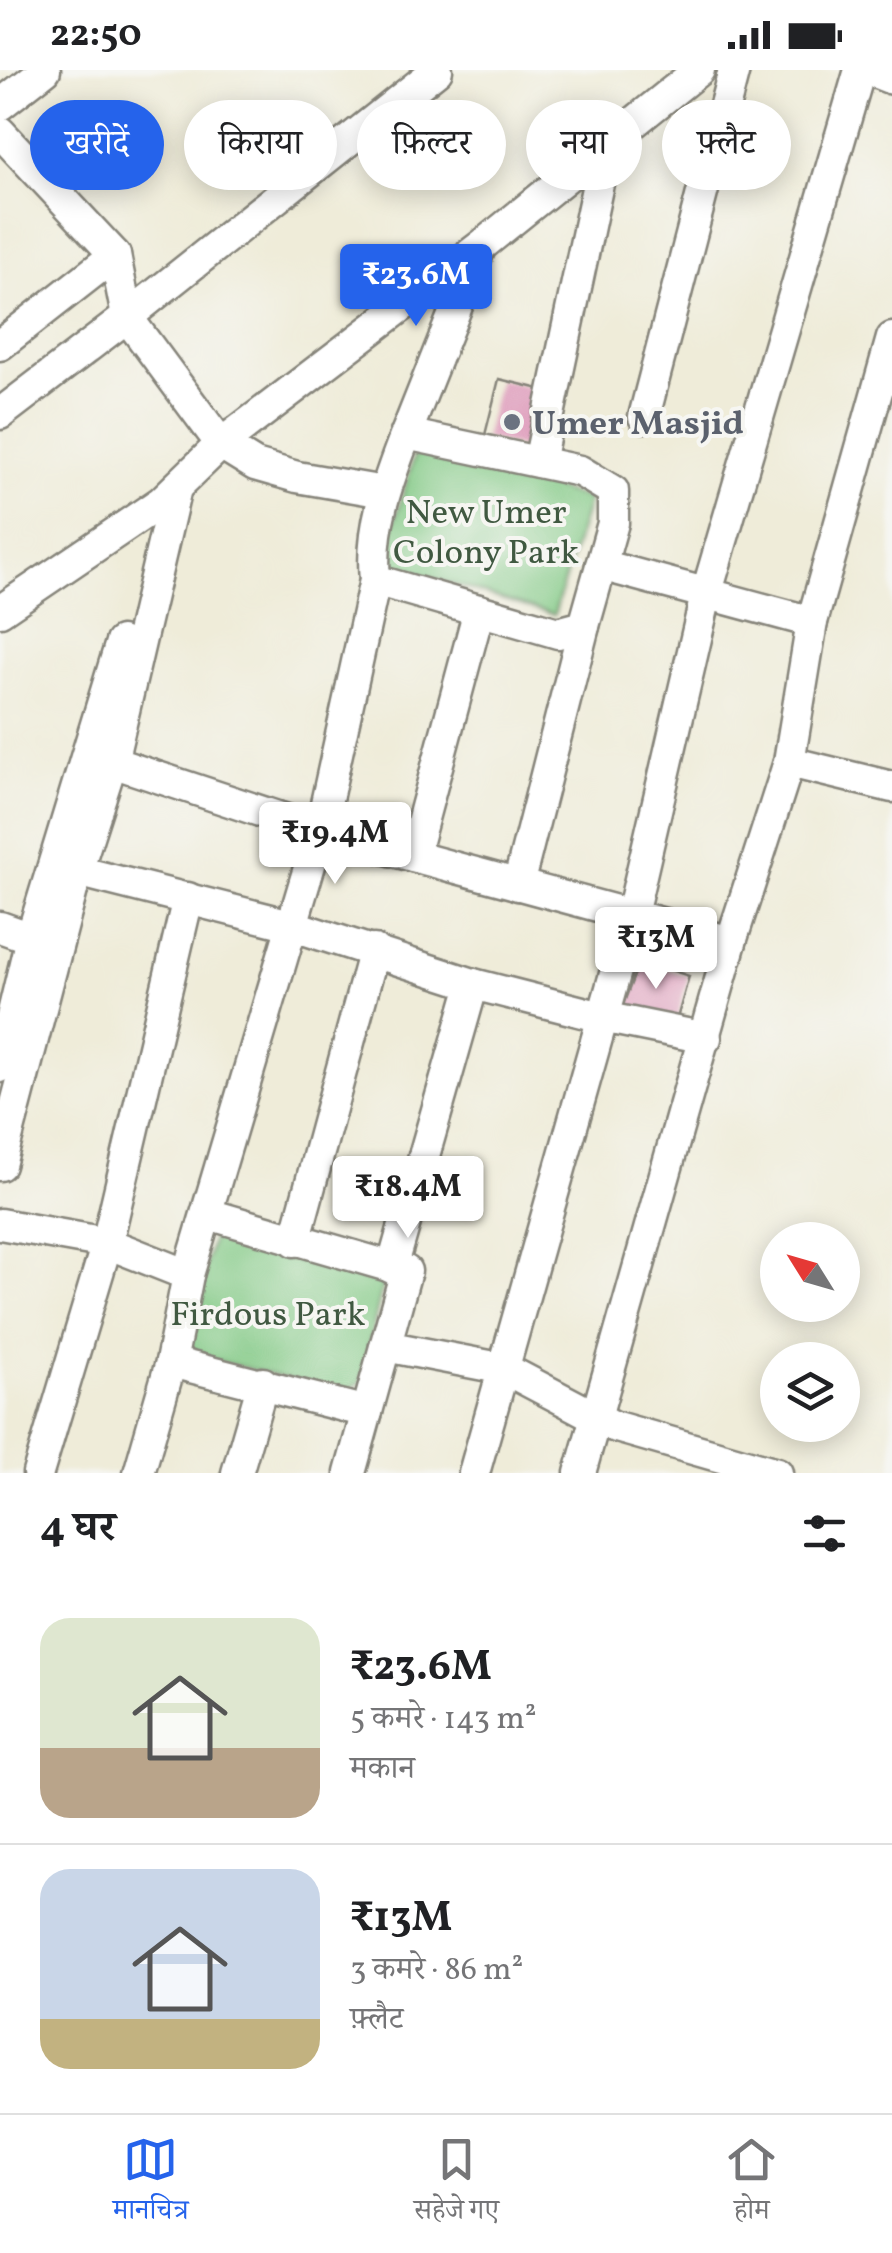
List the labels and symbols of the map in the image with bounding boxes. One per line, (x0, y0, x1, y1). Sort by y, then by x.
pin: ₹23.6M (335, 244, 497, 329)
place label: Umer Masjid (532, 401, 744, 449)
marker: Umer Masjid (501, 411, 523, 433)
park label: New Umer Colony Park (393, 490, 579, 578)
pin: ₹19.4M (254, 802, 416, 887)
pin: ₹13M (597, 907, 715, 992)
pin: ₹18.4M (327, 1156, 489, 1241)
north arrow (760, 1222, 860, 1322)
park label: Firdous Park (170, 1292, 366, 1340)

